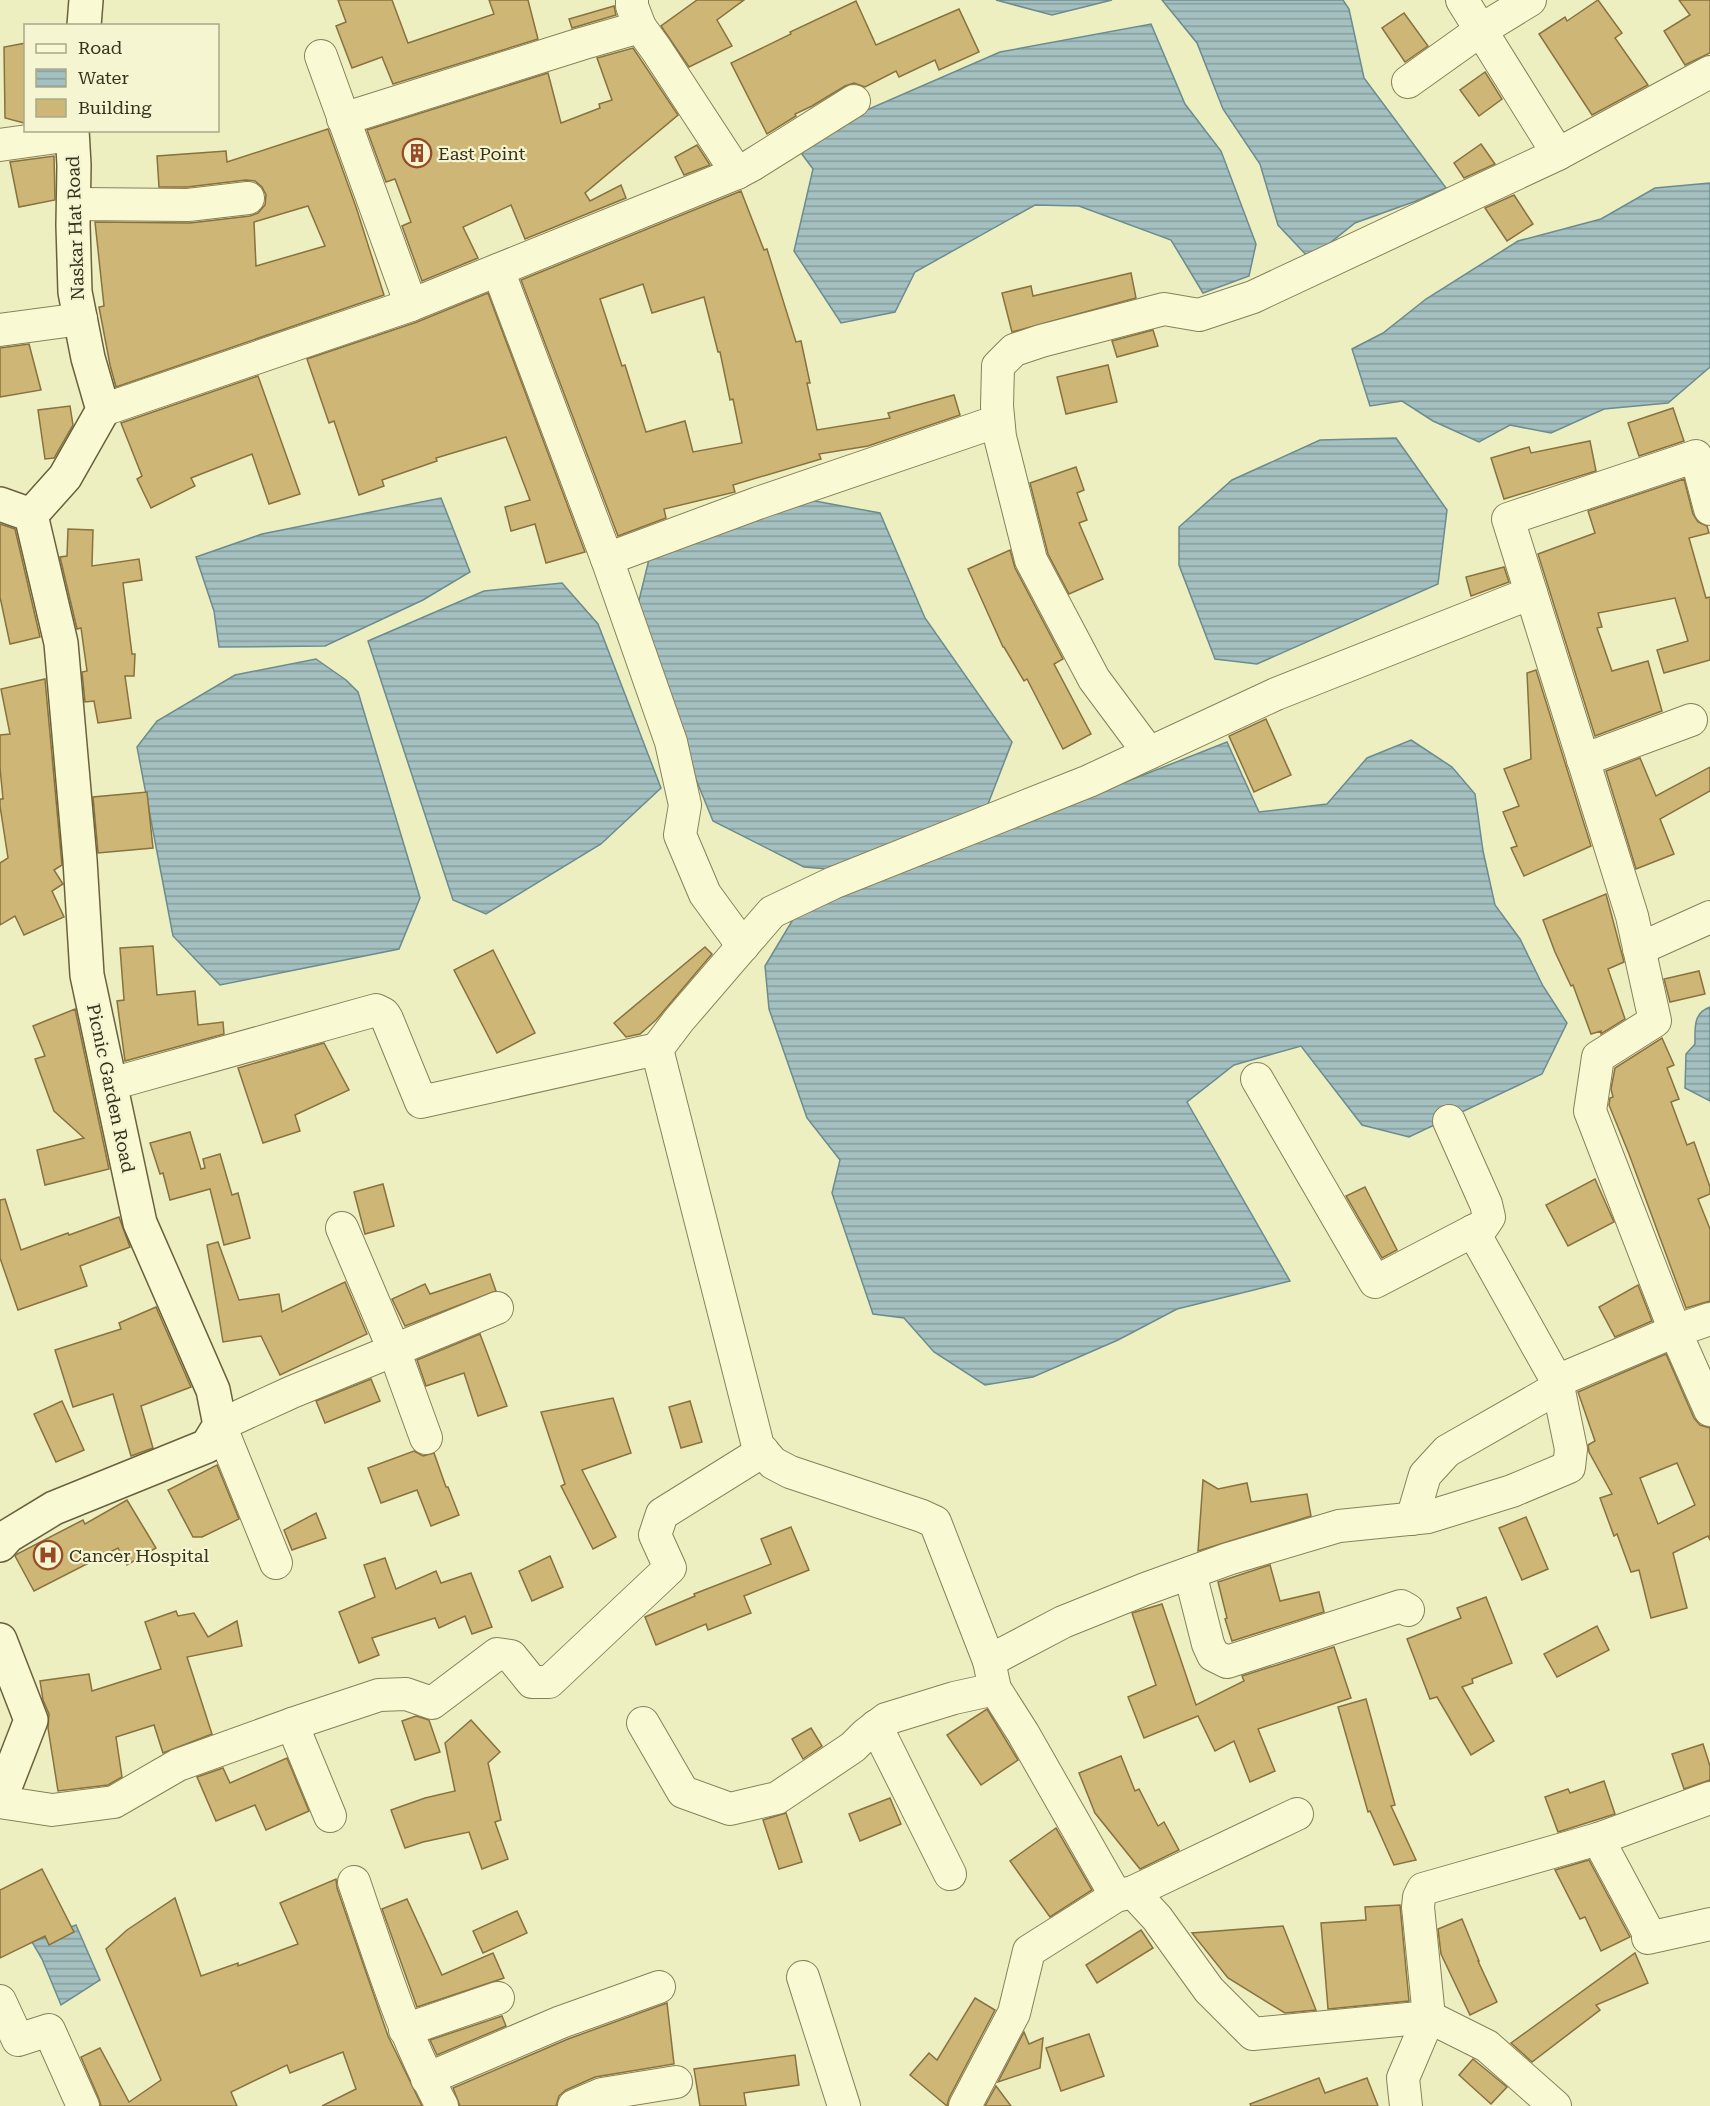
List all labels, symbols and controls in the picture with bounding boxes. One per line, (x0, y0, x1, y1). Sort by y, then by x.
legend (24, 24, 219, 132)
text: Road (78, 37, 123, 58)
text: Water (78, 67, 129, 88)
text: Building (78, 97, 152, 118)
building icon: East Point (401, 137, 433, 169)
place label: East Point (438, 143, 526, 164)
street label: Naskar Hat Road (62, 155, 88, 301)
street label: Picnic Garden Road (83, 1001, 139, 1175)
hospital icon: Cancer Hospital (32, 1539, 64, 1571)
place label: Cancer Hospital (69, 1545, 209, 1566)

